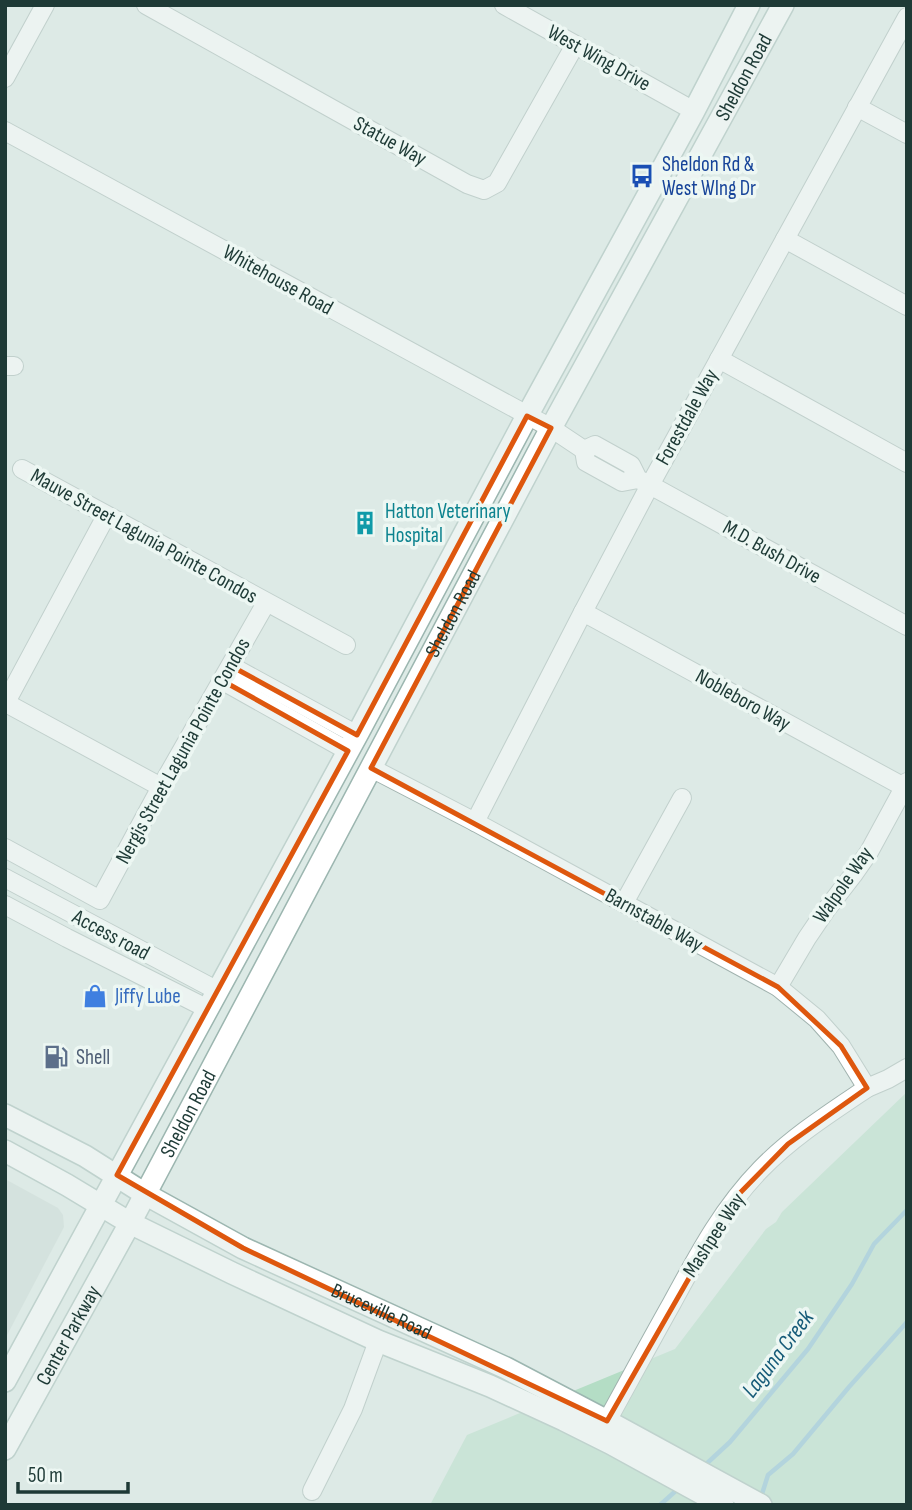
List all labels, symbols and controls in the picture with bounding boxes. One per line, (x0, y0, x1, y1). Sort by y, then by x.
street label: West Wing Drive (543, 19, 655, 97)
street label: Sheldon Road (710, 29, 777, 125)
street label: Statue Way (349, 111, 431, 171)
place label: Sheldon Rd & West WIng Dr (662, 152, 756, 201)
bus stop icon: Sheldon Rd & West WIng Dr (628, 162, 656, 190)
street label: Whitehouse Road (219, 239, 337, 321)
street label: Forestdale Way (650, 365, 724, 469)
street label: Mauve Street Lagunia Pointe Condos (26, 463, 262, 609)
place label: Hatton Veterinary Hospital (385, 499, 511, 548)
building icon: Hatton Veterinary Hospital (351, 509, 379, 537)
street label: M.D. Bush Drive (719, 515, 825, 589)
street label: Sheldon Road (419, 566, 486, 661)
street label: Nergis Street Lagunia Pointe Condos (110, 634, 256, 868)
street label: Nobleboro Way (691, 664, 795, 736)
street label: Walpole Way (808, 842, 878, 928)
street label: Barnstable Way (601, 883, 707, 957)
street label: Access road (67, 904, 154, 966)
shop icon: Jiffy Lube (81, 982, 109, 1010)
place label: Jiffy Lube (114, 984, 181, 1009)
fuel station icon: Shell (42, 1043, 70, 1071)
place label: Shell (76, 1045, 110, 1070)
street label: Sheldon Road (155, 1066, 221, 1162)
street label: Mashpee Way (678, 1188, 750, 1282)
street label: Bruceville Road (327, 1277, 436, 1345)
street label: Center Parkway (30, 1281, 105, 1389)
water label: Laguna Creek (736, 1304, 821, 1403)
scale bar (18, 1450, 128, 1494)
text: 50 m (28, 1463, 63, 1488)

